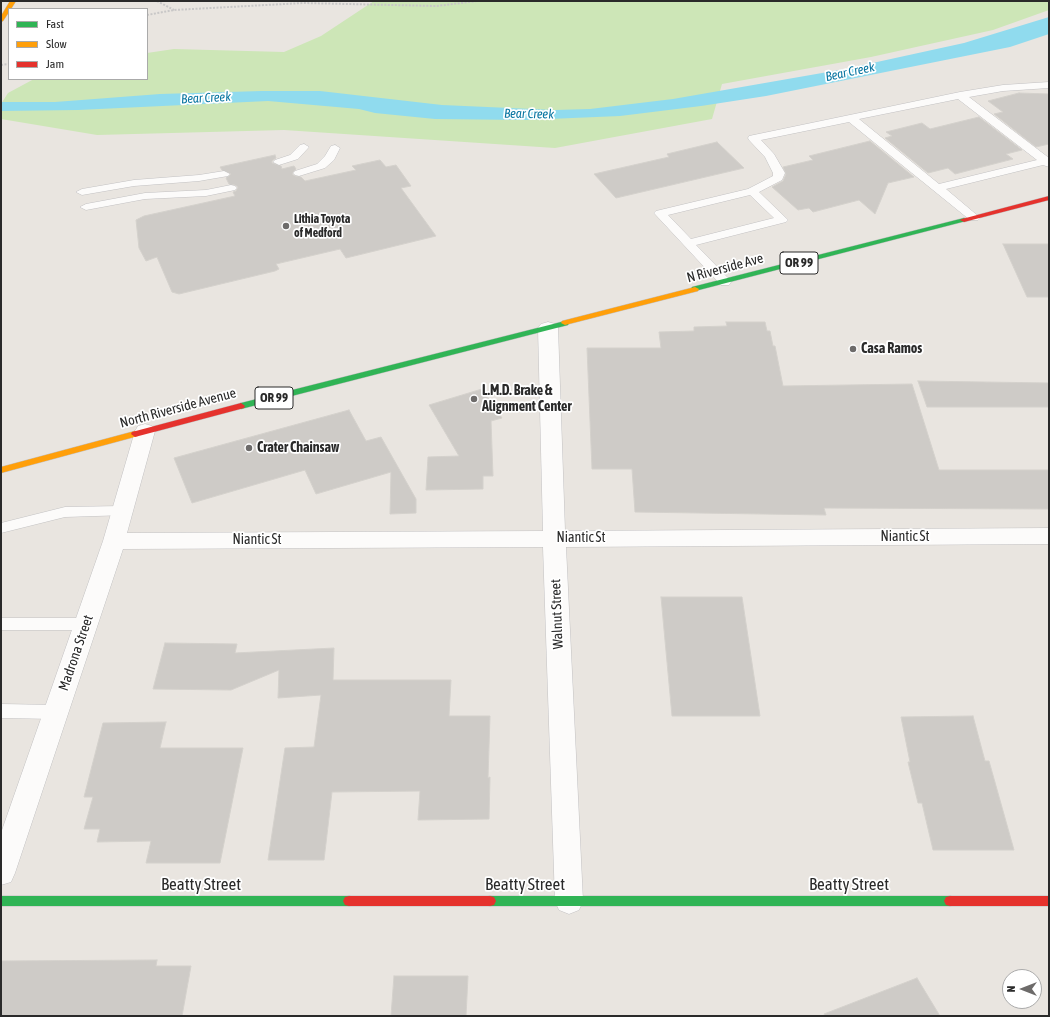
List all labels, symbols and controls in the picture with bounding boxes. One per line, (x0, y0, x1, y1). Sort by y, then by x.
legend (8, 8, 148, 80)
text: Fast (46, 17, 64, 31)
text: Slow (46, 37, 67, 51)
text: Jam (46, 57, 64, 71)
water label: Bear Creek (824, 59, 876, 85)
water label: Bear Creek (181, 89, 231, 107)
water label: Bear Creek (504, 106, 554, 122)
place label: Lithia Toyota of Medford (294, 212, 350, 240)
marker: Lithia Toyota of Medford (281, 221, 291, 231)
street label: N Riverside Ave (685, 250, 765, 286)
road number: OR 99 (780, 252, 818, 274)
place label: Casa Ramos (861, 341, 922, 357)
marker: Casa Ramos (848, 344, 858, 354)
place label: L.M.D. Brake & Alignment Center (482, 383, 572, 416)
street label: North Riverside Avenue (118, 384, 238, 432)
road number: OR 99 (255, 387, 293, 409)
marker: L.M.D. Brake & Alignment Center (469, 394, 479, 404)
place label: Crater Chainsaw (257, 440, 339, 456)
marker: Crater Chainsaw (244, 443, 254, 453)
street label: Niantic St (880, 529, 930, 545)
street label: Niantic St (556, 530, 606, 546)
street label: Niantic St (232, 532, 282, 548)
street label: Walnut Street (547, 579, 567, 649)
street label: Madrona Street (55, 613, 97, 693)
street label: Beatty Street (161, 875, 241, 895)
street label: Beatty Street (485, 875, 565, 895)
street label: Beatty Street (809, 875, 889, 895)
north arrow (1002, 969, 1042, 1009)
text: N (1005, 986, 1017, 992)

